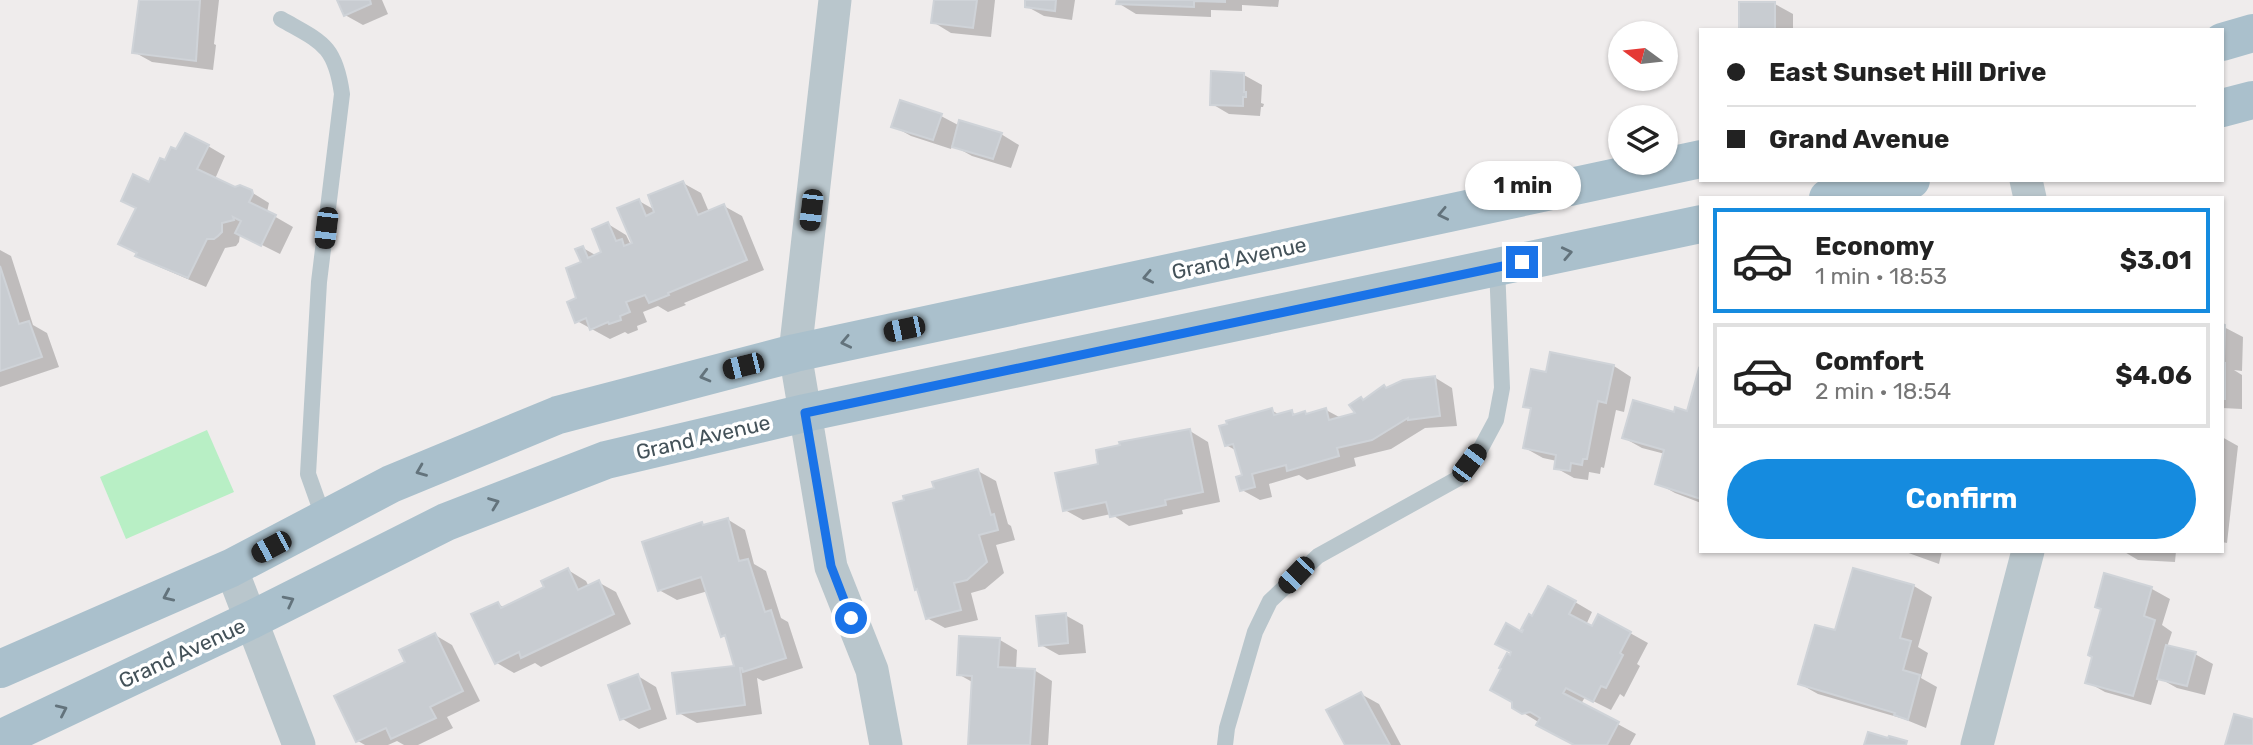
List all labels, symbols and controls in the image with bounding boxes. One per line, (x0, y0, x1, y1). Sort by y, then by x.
north arrow (1608, 21, 1678, 91)
map controls (1608, 21, 1678, 175)
text: East Sunset Hill Drive (1769, 57, 2047, 88)
button: layers (1608, 105, 1678, 175)
text: Grand Avenue (1769, 124, 1950, 155)
callout: 1 min (1464, 160, 1580, 210)
text: 1 min (1494, 171, 1552, 199)
car (799, 188, 824, 232)
car (314, 206, 339, 250)
one-way arrow (1437, 206, 1449, 221)
icon: car (1731, 229, 1794, 292)
text: Economy (1815, 231, 1934, 262)
street label: Grand Avenue (1169, 232, 1309, 284)
text: $3.01 (2120, 245, 2192, 276)
route end (1506, 246, 1538, 278)
one-way arrow (1561, 246, 1573, 261)
text: 1 min · 18:53 (1815, 262, 1947, 290)
one-way arrow (1142, 269, 1154, 284)
car (882, 314, 927, 344)
one-way arrow (840, 333, 852, 348)
icon: car (1731, 344, 1794, 407)
text: Comfort (1815, 346, 1924, 377)
car (721, 351, 766, 381)
text: $4.06 (2115, 360, 2192, 391)
one-way arrow (700, 368, 712, 382)
text: 2 min · 18:54 (1815, 377, 1951, 405)
street label: Grand Avenue (633, 409, 773, 465)
car (1448, 440, 1491, 486)
button: Confirm (1727, 459, 2196, 539)
one-way arrow (415, 463, 427, 477)
one-way arrow (488, 498, 500, 512)
car (248, 528, 295, 566)
car (1274, 553, 1319, 597)
one-way arrow (163, 587, 175, 601)
one-way arrow (282, 596, 294, 610)
route start (835, 602, 867, 634)
street label: Grand Avenue (115, 613, 249, 693)
one-way arrow (55, 704, 67, 718)

